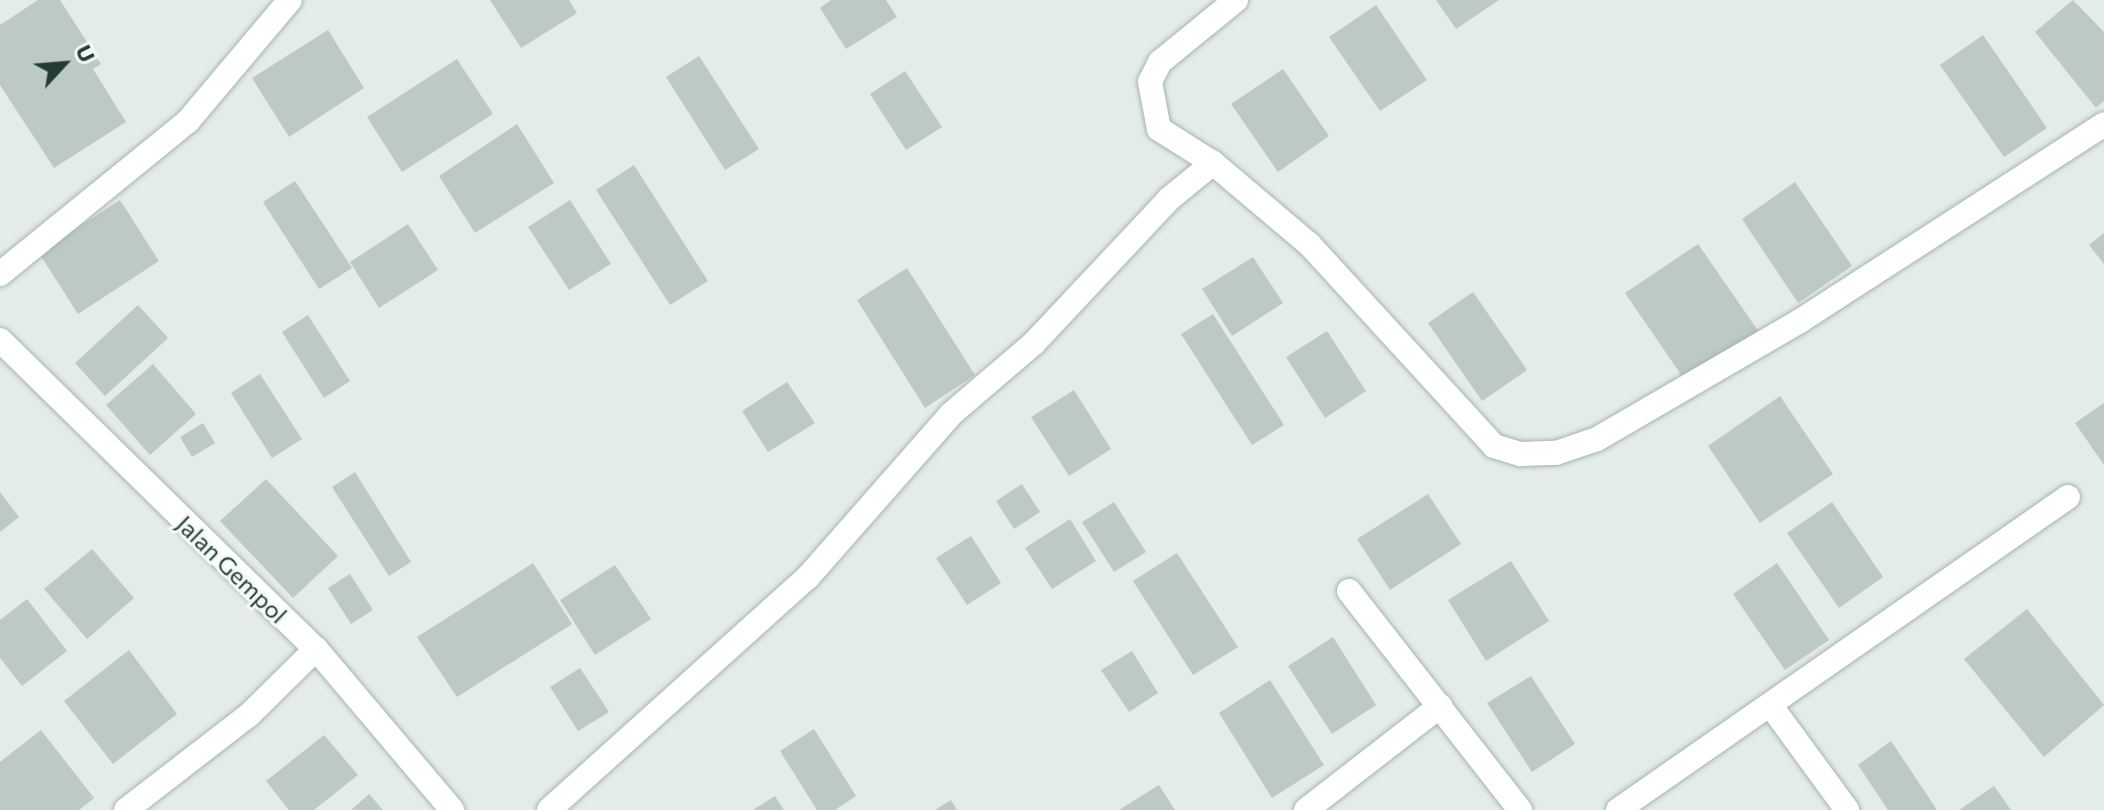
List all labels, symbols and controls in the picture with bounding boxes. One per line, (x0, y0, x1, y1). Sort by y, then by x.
north arrow (24, 24, 104, 104)
text: U (70, 40, 102, 66)
street label: Jalan Gempol (171, 509, 293, 629)

